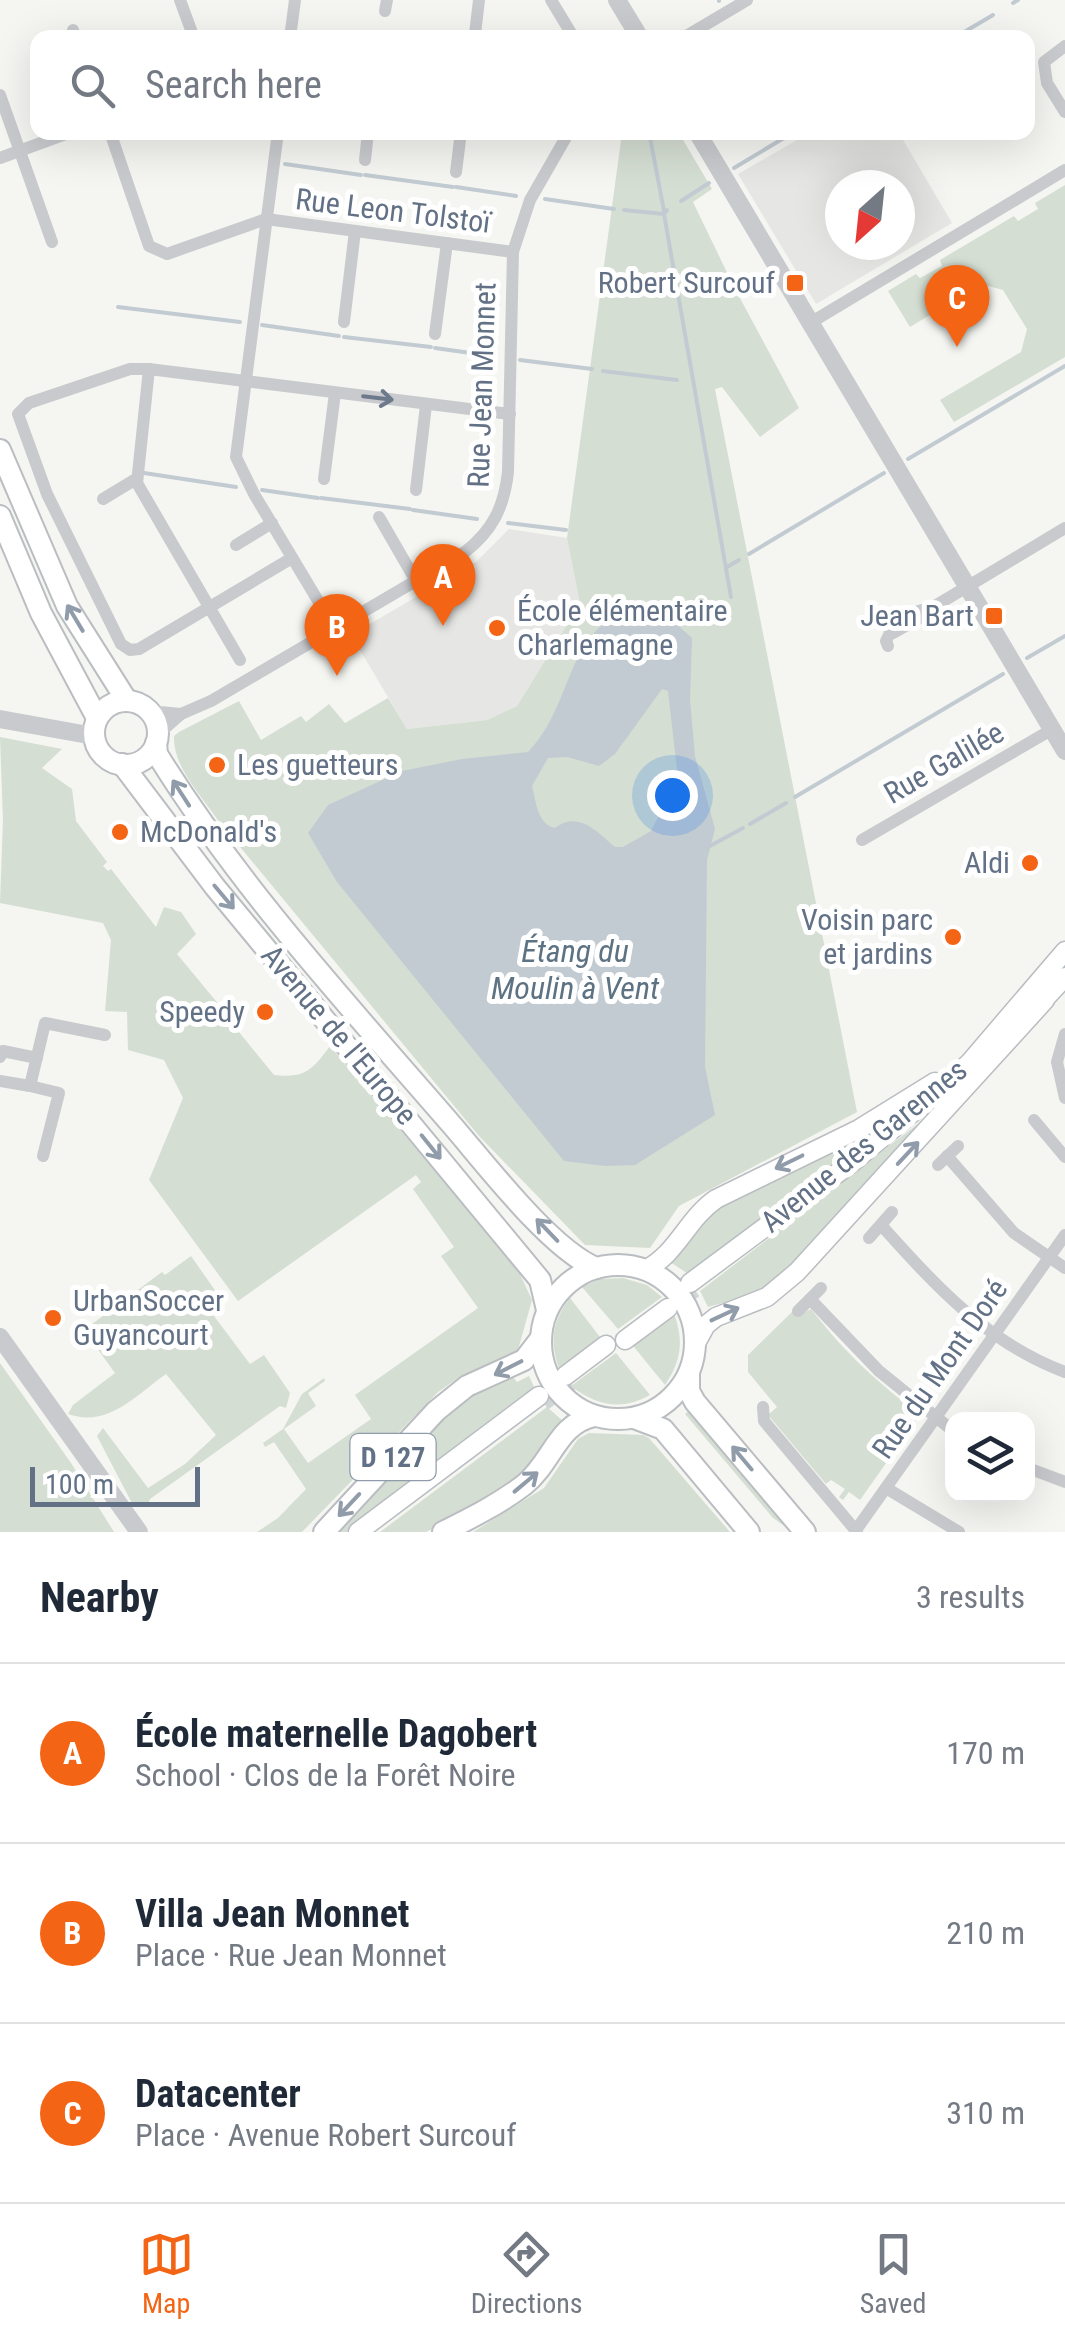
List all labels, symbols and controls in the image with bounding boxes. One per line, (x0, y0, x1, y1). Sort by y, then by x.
search box (30, 30, 1035, 140)
icon: search (65, 58, 120, 113)
text: Search here (145, 63, 322, 107)
north arrow (825, 170, 915, 260)
street label: Rue Leon Tolstoï (294, 181, 494, 240)
pin: C (924, 264, 990, 347)
place label: Robert Surcouf (598, 265, 776, 300)
marker: Robert Surcouf (784, 272, 806, 294)
street label: Rue Jean Monnet (460, 282, 503, 488)
one-way arrow (362, 390, 394, 408)
pin: A (410, 544, 476, 626)
place label: École élémentaire Charlemagne (517, 593, 728, 662)
pin: B (304, 594, 370, 676)
place label: Jean Bart (860, 598, 974, 633)
one-way arrow (65, 605, 85, 633)
marker: Jean Bart (983, 605, 1005, 627)
marker: École élémentaire Charlemagne (486, 617, 508, 639)
street label: Rue Galilée (878, 714, 1010, 811)
place label: Les guetteurs (237, 747, 398, 782)
marker: Les guetteurs (206, 754, 228, 776)
your location (647, 770, 698, 821)
one-way arrow (171, 779, 192, 807)
place label: McDonald's (140, 814, 277, 849)
marker: McDonald's (109, 821, 131, 843)
place label: Aldi (964, 845, 1010, 880)
marker: Aldi (1019, 852, 1041, 874)
one-way arrow (213, 883, 235, 909)
place label: Voisin parc et jardins (801, 902, 933, 971)
marker: Voisin parc et jardins (942, 926, 964, 948)
water label: Étang du Moulin à Vent (491, 932, 660, 1007)
street label: Avenue de l'Europe (254, 938, 425, 1131)
place label: Speedy (159, 994, 245, 1029)
marker: Speedy (254, 1001, 276, 1023)
street label: Avenue des Garennes (754, 1052, 974, 1239)
one-way arrow (420, 1134, 442, 1160)
one-way arrow (896, 1141, 920, 1165)
one-way arrow (775, 1154, 805, 1173)
one-way arrow (536, 1218, 559, 1243)
street label: Rue du Mont Doré (865, 1272, 1014, 1465)
place label: UrbanSoccer Guyancourt (73, 1283, 224, 1352)
one-way arrow (710, 1304, 740, 1323)
marker: UrbanSoccer Guyancourt (42, 1307, 64, 1329)
one-way arrow (494, 1359, 523, 1378)
map controls (945, 1412, 1035, 1502)
button: layers (945, 1412, 1035, 1502)
road number: D 127 (350, 1434, 436, 1480)
one-way arrow (731, 1446, 754, 1471)
scale bar (30, 1462, 200, 1506)
text: 100 m (45, 1468, 114, 1501)
one-way arrow (512, 1471, 538, 1493)
one-way arrow (338, 1492, 361, 1517)
text: Nearby (40, 1573, 159, 1622)
text: 3 results (916, 1578, 1025, 1616)
text: École maternelle Dagobert (135, 1712, 537, 1756)
text: A (63, 1734, 82, 1772)
text: 170 m (946, 1734, 1025, 1772)
text: School · Clos de la Forêt Noire (135, 1756, 516, 1794)
text: Villa Jean Monnet (135, 1892, 409, 1936)
text: B (64, 1914, 81, 1952)
text: 210 m (946, 1914, 1025, 1952)
text: Place · Rue Jean Monnet (135, 1936, 447, 1974)
text: Datacenter (135, 2072, 301, 2116)
text: C (63, 2094, 82, 2132)
text: 310 m (946, 2094, 1025, 2132)
text: Place · Avenue Robert Surcouf (135, 2116, 516, 2154)
tab: Map (139, 2227, 194, 2320)
tab: Directions (471, 2227, 583, 2320)
tab: Saved (860, 2227, 926, 2320)

